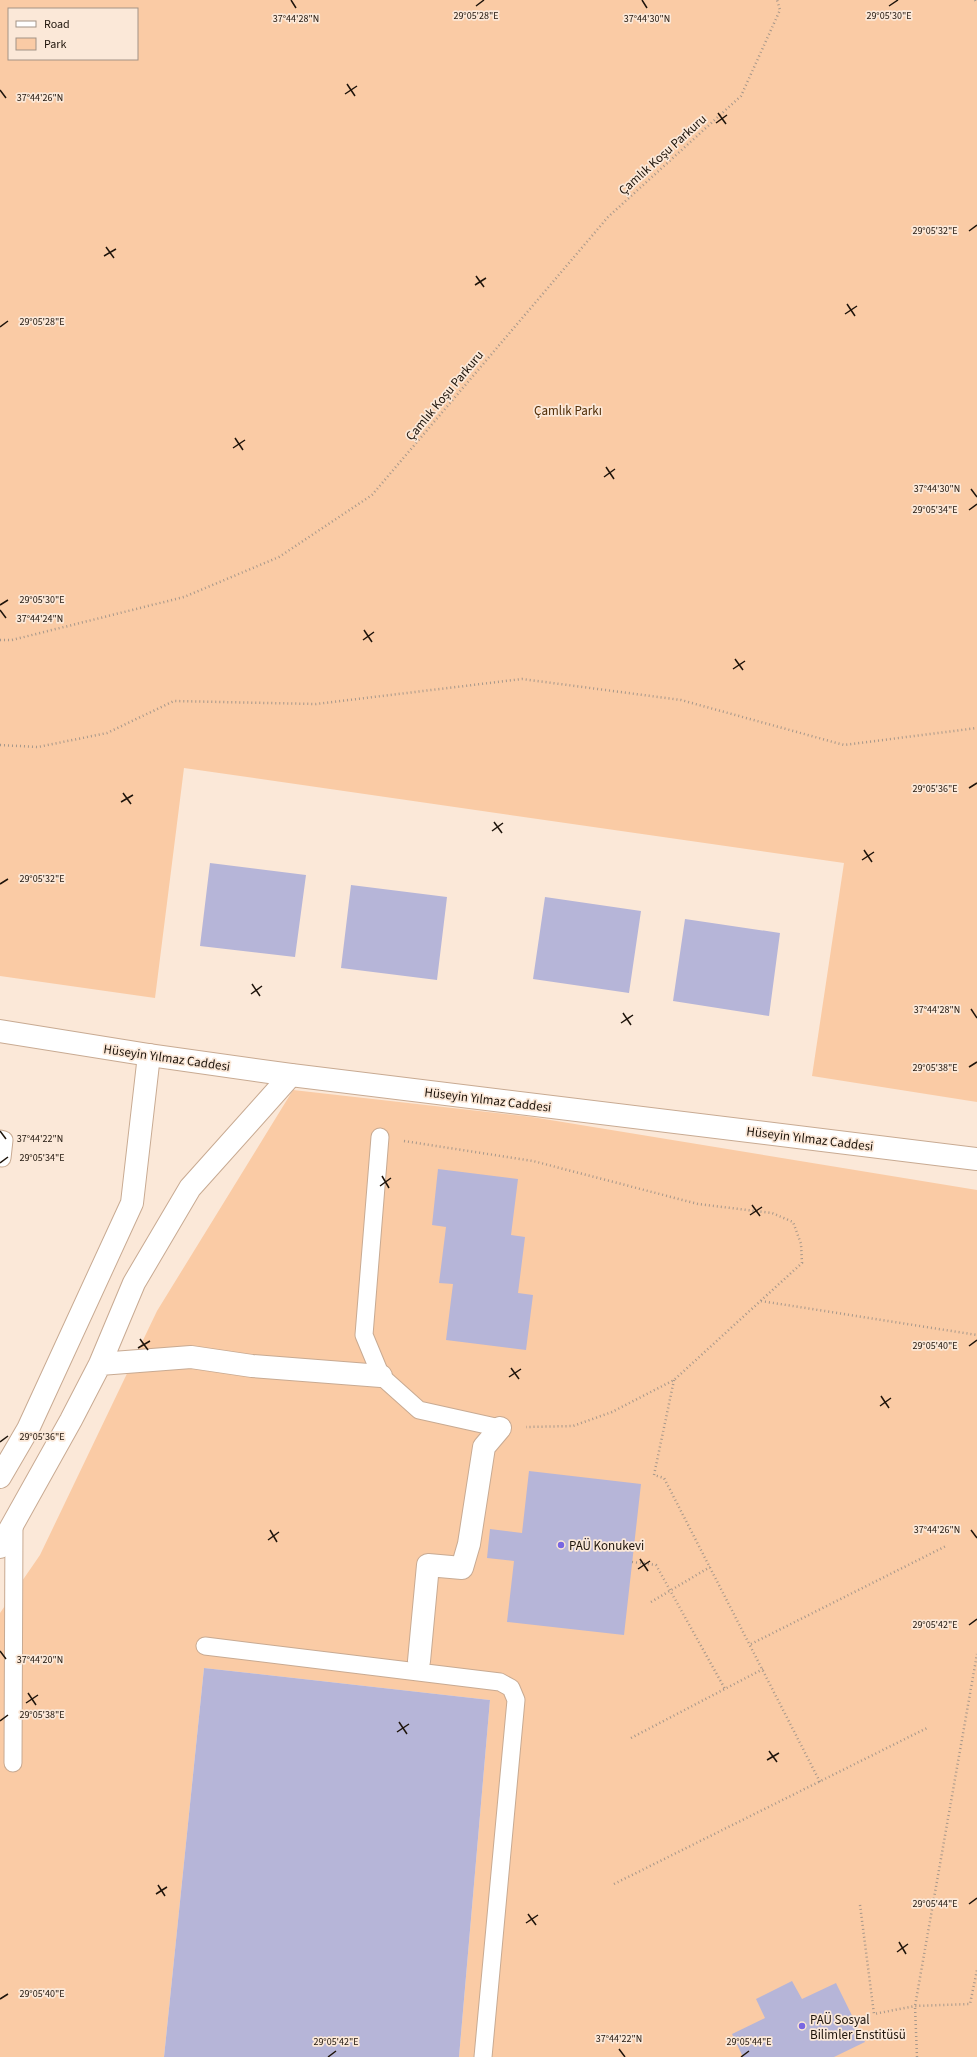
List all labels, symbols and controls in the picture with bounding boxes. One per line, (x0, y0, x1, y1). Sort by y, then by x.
legend (8, 8, 138, 60)
text: 29°05'28"E (453, 9, 499, 23)
text: 29°05'30"E (866, 9, 912, 23)
text: 37°44'28"N (273, 12, 319, 26)
text: 37°44'30"N (624, 12, 670, 26)
text: Road (44, 16, 70, 33)
text: Park (44, 36, 66, 53)
text: 37°44'26"N (17, 91, 63, 105)
street label: Çamlık Koşu Parkuru (615, 110, 711, 199)
text: 29°05'32"E (912, 224, 958, 238)
text: 29°05'28"E (19, 315, 65, 329)
street label: Çamlık Koşu Parkuru (402, 347, 488, 445)
park label: Çamlık Parkı (534, 402, 602, 420)
text: 37°44'30"N (914, 482, 960, 496)
text: 29°05'34"E (912, 503, 958, 517)
text: 29°05'30"E (19, 593, 65, 607)
text: 37°44'24"N (17, 612, 63, 626)
text: 29°05'36"E (912, 782, 958, 796)
text: 29°05'32"E (19, 872, 65, 886)
text: 37°44'28"N (914, 1003, 960, 1017)
street label: Hüseyin Yılmaz Caddesi (102, 1040, 231, 1076)
text: 29°05'38"E (912, 1061, 958, 1075)
street label: Hüseyin Yılmaz Caddesi (423, 1083, 552, 1117)
street label: Hüseyin Yılmaz Caddesi (745, 1122, 874, 1156)
text: 37°44'22"N (17, 1132, 63, 1146)
text: 29°05'34"E (19, 1151, 65, 1165)
text: 29°05'40"E (912, 1339, 958, 1353)
text: 29°05'36"E (19, 1430, 65, 1444)
text: 37°44'26"N (914, 1523, 960, 1537)
place label: PAÜ Konukevi (569, 1537, 644, 1555)
marker: PAÜ Konukevi (556, 1540, 566, 1550)
text: 29°05'42"E (912, 1618, 958, 1632)
text: 37°44'20"N (17, 1653, 63, 1667)
text: 29°05'38"E (19, 1708, 65, 1722)
text: 29°05'44"E (912, 1897, 958, 1911)
text: 29°05'40"E (19, 1987, 65, 2001)
place label: PAÜ Sosyal Bilimler Enstitüsü (810, 2011, 906, 2044)
marker: PAÜ Sosyal Bilimler Enstitüsü (797, 2021, 807, 2031)
text: 37°44'22"N (596, 2032, 642, 2046)
text: 29°05'42"E (313, 2035, 359, 2049)
text: 29°05'44"E (726, 2035, 772, 2049)

